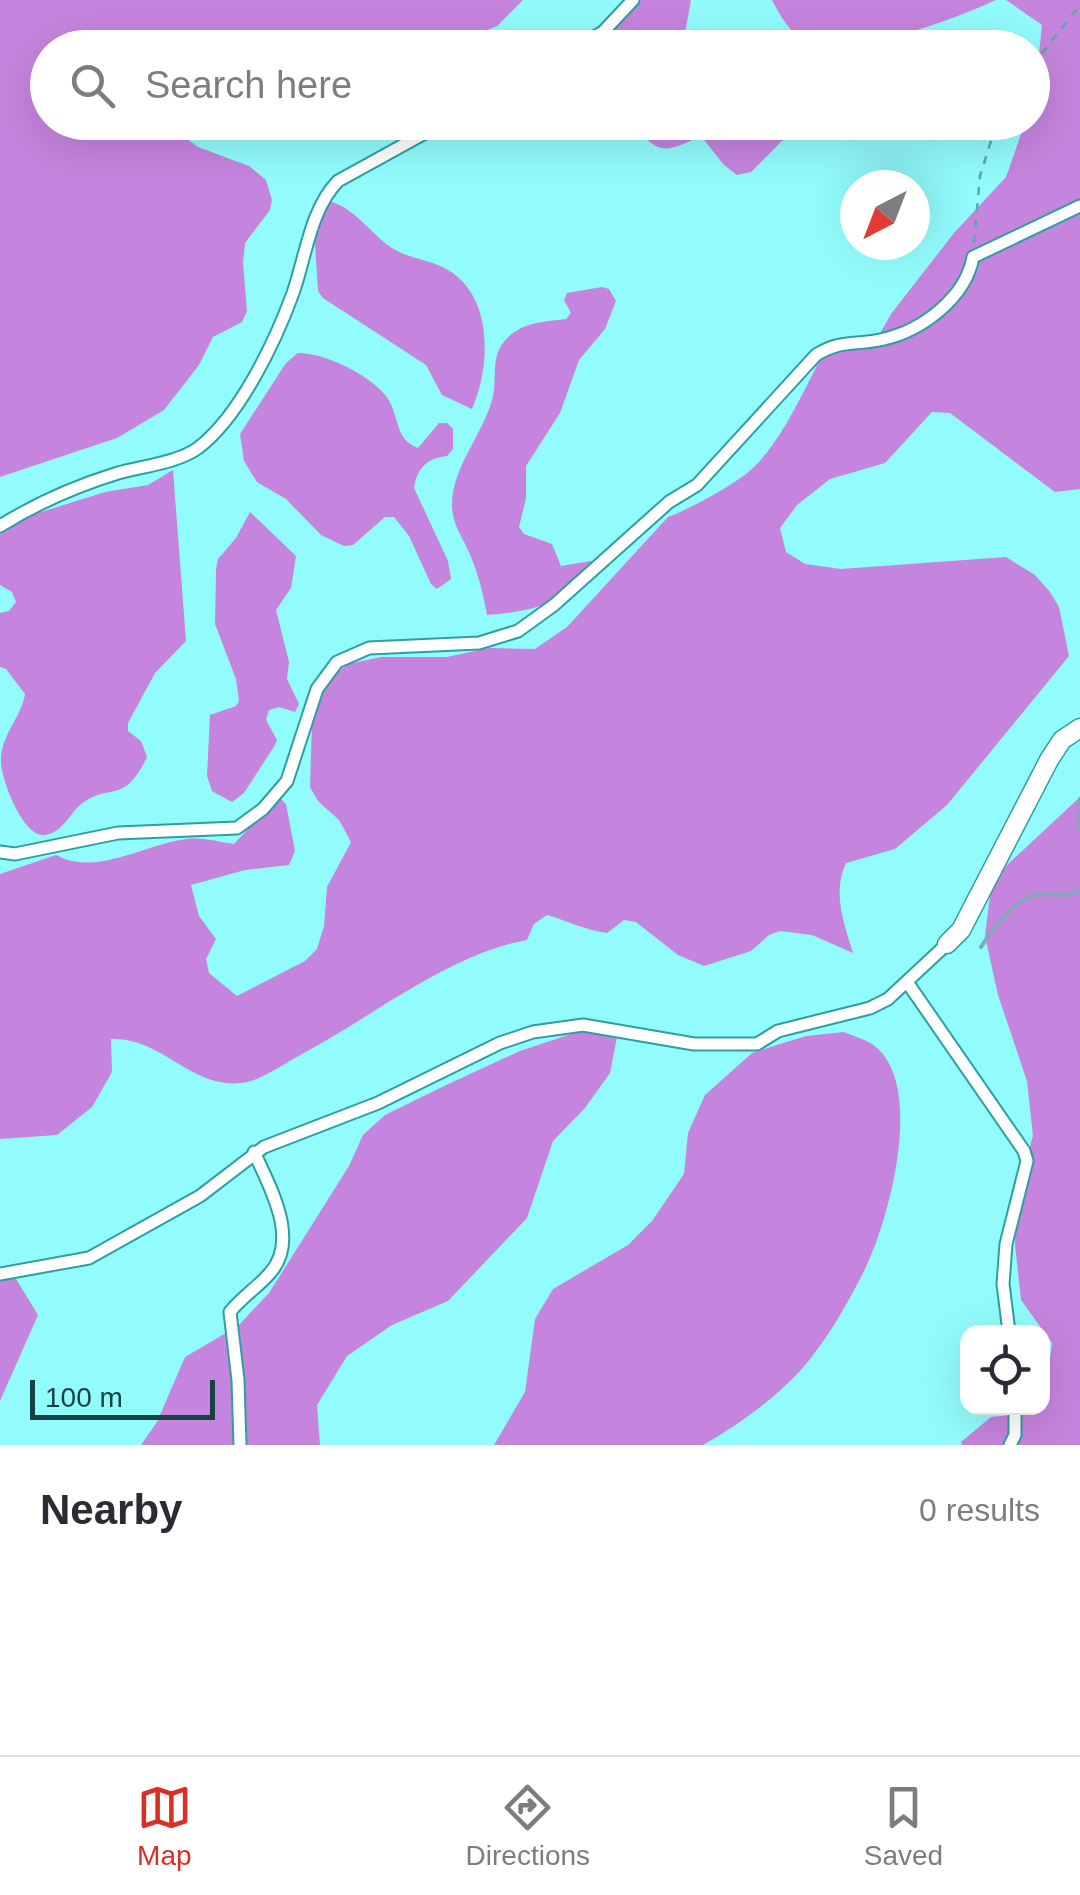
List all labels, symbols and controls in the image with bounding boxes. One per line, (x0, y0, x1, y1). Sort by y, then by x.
search box (30, 30, 1050, 140)
icon: search (65, 58, 120, 113)
text: Search here (145, 64, 352, 106)
north arrow (840, 170, 930, 260)
map controls (960, 1325, 1050, 1415)
button: locate (960, 1325, 1050, 1415)
scale bar (30, 1375, 215, 1420)
text: 100 m (45, 1382, 123, 1413)
text: Nearby (40, 1486, 182, 1533)
text: 0 results (919, 1492, 1040, 1528)
tab: Map (137, 1780, 192, 1872)
tab: Directions (466, 1780, 590, 1872)
tab: Saved (864, 1780, 943, 1872)

